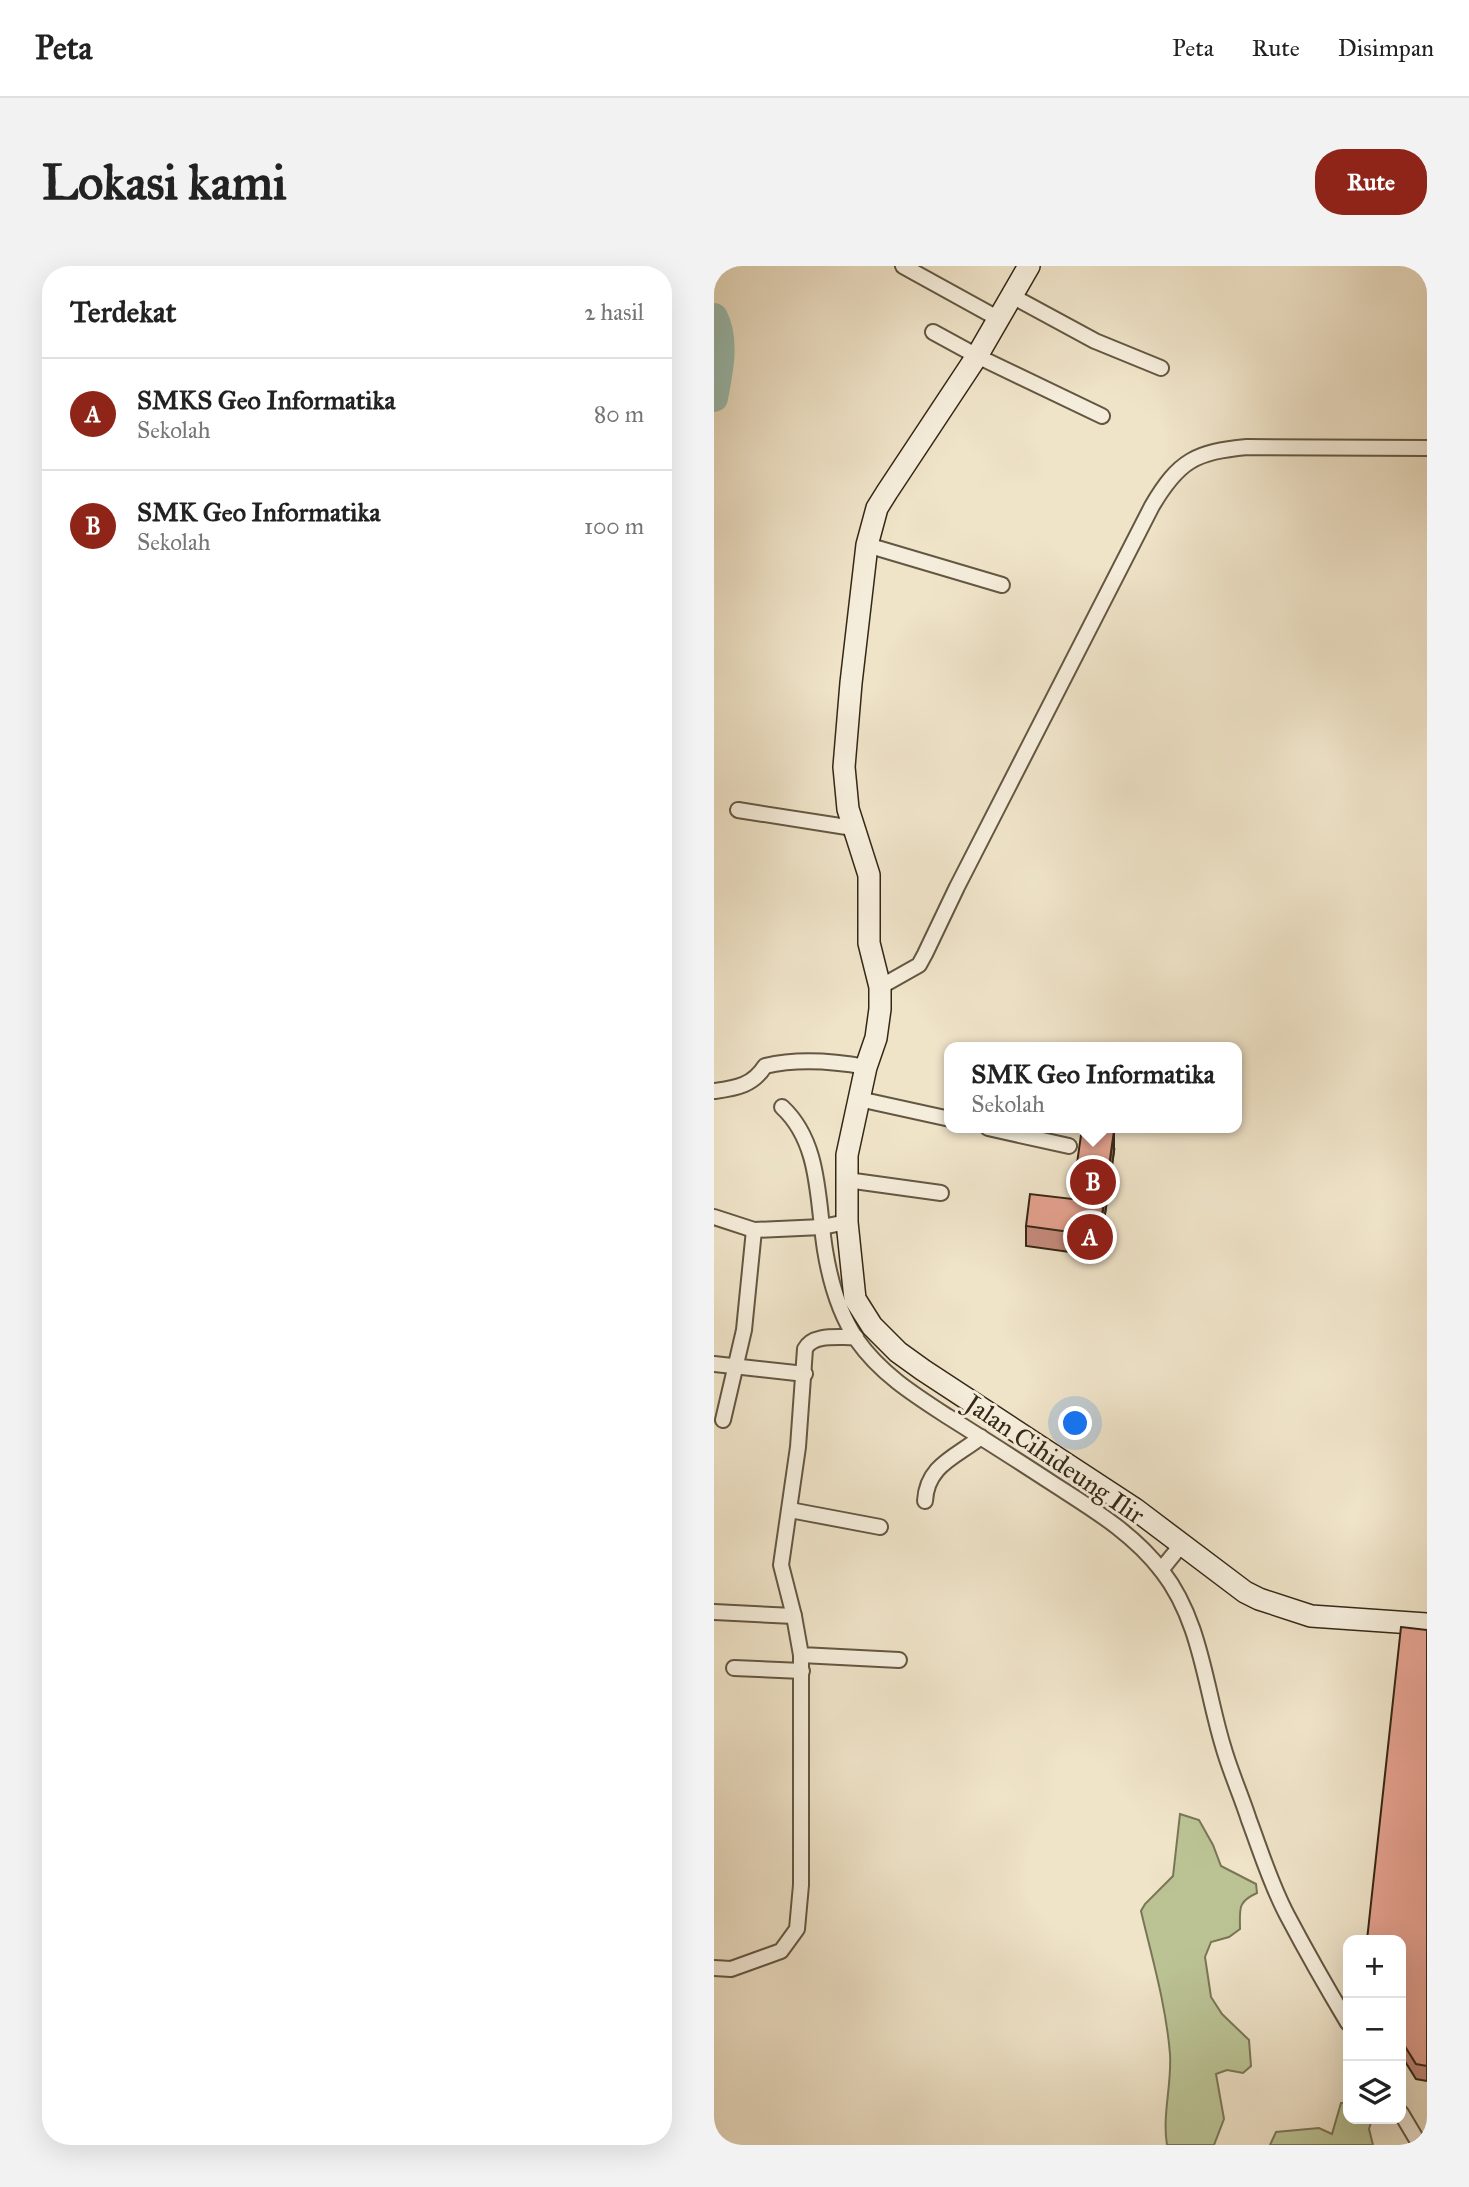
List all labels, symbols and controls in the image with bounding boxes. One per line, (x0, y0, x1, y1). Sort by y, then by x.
text: Peta (35, 28, 92, 68)
text: Peta (1172, 33, 1214, 63)
text: Rute (1252, 33, 1300, 63)
text: Disimpan (1338, 33, 1434, 63)
button: Rute (1315, 149, 1427, 215)
text: Lokasi kami (42, 153, 286, 212)
text: Terdekat (70, 294, 176, 330)
text: 2 hasil (584, 298, 644, 326)
text: SMKS Geo Informatika (137, 384, 395, 416)
text: A (85, 400, 101, 428)
text: 80 m (594, 400, 644, 428)
text: Sekolah (137, 416, 211, 444)
text: SMK Geo Informatika (137, 496, 381, 528)
text: B (85, 512, 101, 540)
text: 100 m (584, 512, 644, 540)
text: Sekolah (137, 528, 211, 556)
popup (944, 1042, 1242, 1133)
text: SMK Geo Informatika (971, 1058, 1215, 1090)
text: Sekolah (971, 1090, 1045, 1118)
pin: B (1070, 1156, 1116, 1208)
pin: A (1067, 1211, 1113, 1263)
street label: Jalan Cihideung Ilir (957, 1385, 1151, 1531)
your location (1058, 1406, 1092, 1440)
map controls (1343, 1935, 1406, 2124)
button: + (1343, 1935, 1406, 1998)
button: − (1343, 1998, 1406, 2061)
button: layers (1343, 2061, 1406, 2124)

